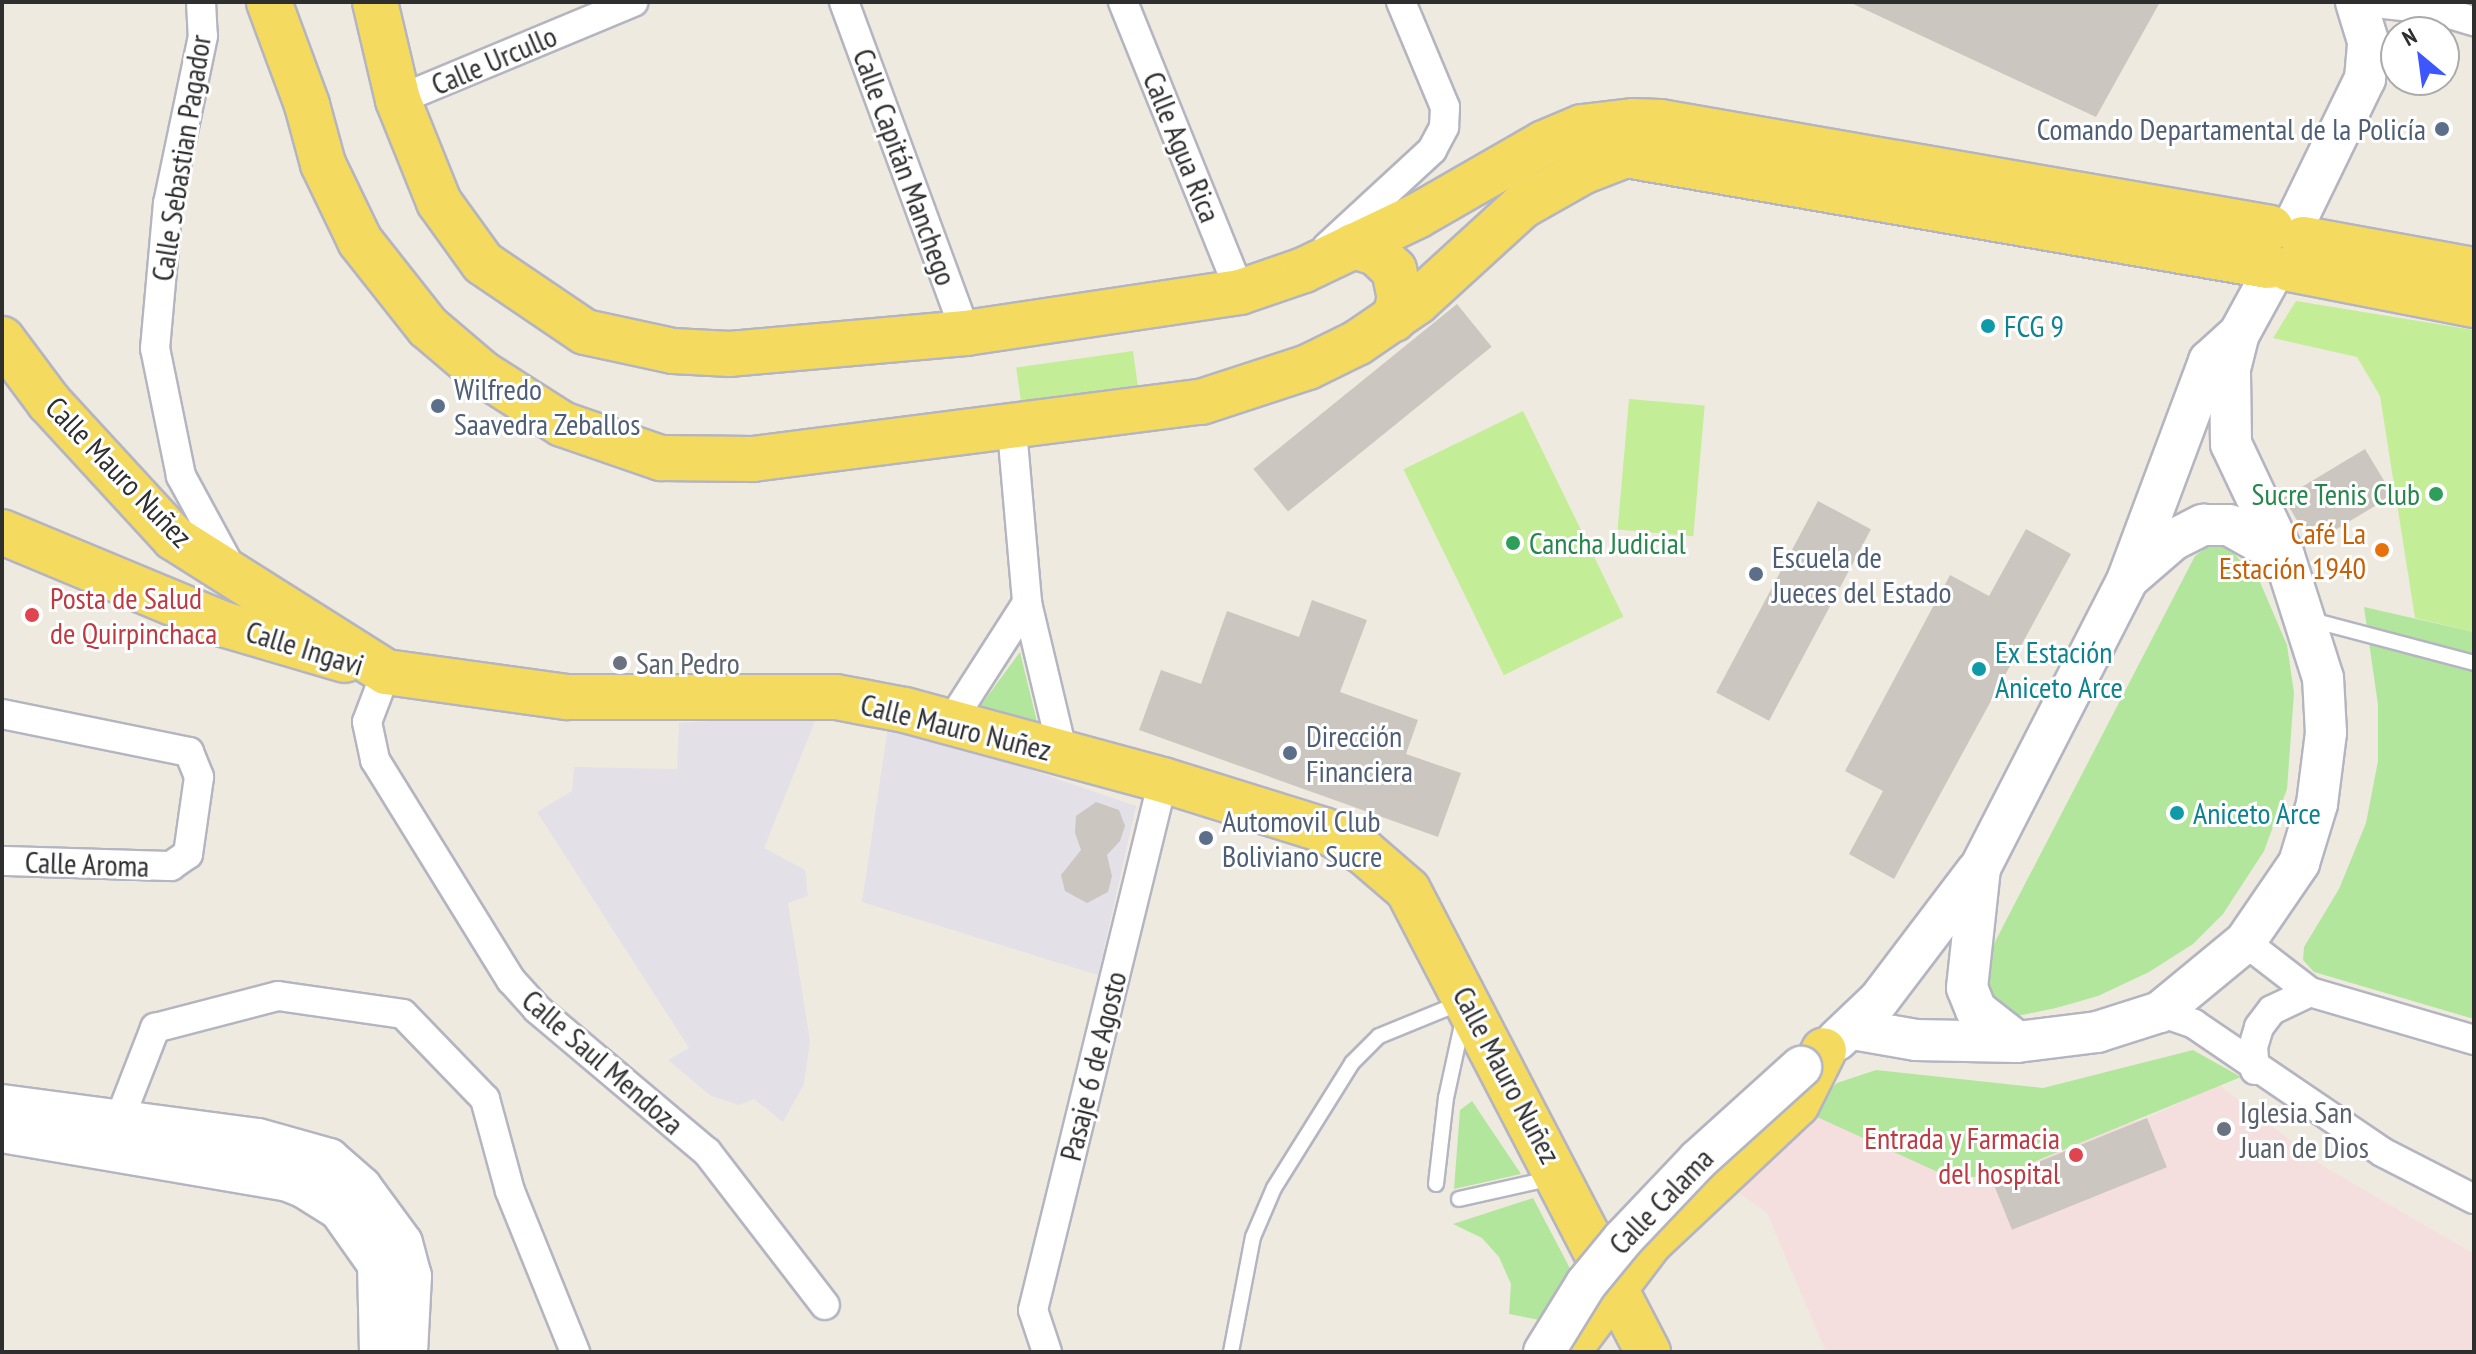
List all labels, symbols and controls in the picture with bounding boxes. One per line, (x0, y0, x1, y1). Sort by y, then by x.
north arrow (2380, 16, 2460, 96)
street label: Calle Urcullo (426, 18, 562, 102)
text: N (2397, 22, 2421, 52)
street label: Calle Sebastian Pagador (144, 32, 218, 284)
street label: Calle Capitán Manchego (846, 44, 964, 290)
street label: Calle Agua Rica (1135, 66, 1229, 228)
place label: Comando Departamental de la Policía (2037, 111, 2426, 147)
marker: Comando Departamental de la Policía (2433, 120, 2451, 138)
place label: FCG 9 (2004, 308, 2064, 344)
marker: FCG 9 (1979, 317, 1997, 335)
place label: Wilfredo Saavedra Zeballos (454, 371, 641, 442)
street label: Calle Mauro Nuñez (38, 389, 200, 555)
marker: Wilfredo Saavedra Zeballos (429, 397, 447, 415)
place label: Sucre Tenis Club (2251, 476, 2420, 512)
marker: Sucre Tenis Club (2427, 485, 2445, 503)
place label: Café La Estación 1940 (2219, 515, 2366, 586)
place label: Cancha Judicial (1529, 525, 1686, 561)
marker: Cancha Judicial (1504, 534, 1522, 552)
place label: Escuela de Jueces del Estado (1772, 539, 1951, 610)
marker: Café La Estación 1940 (2373, 541, 2391, 559)
marker: Escuela de Jueces del Estado (1747, 565, 1765, 583)
place label: Posta de Salud de Quirpinchaca (50, 580, 217, 650)
marker: Posta de Salud de Quirpinchaca (21, 604, 43, 626)
street label: Calle Ingavi (242, 613, 368, 683)
place label: Ex Estación Aniceto Arce (1995, 634, 2124, 704)
place label: San Pedro (636, 645, 740, 681)
marker: San Pedro (611, 654, 629, 672)
marker: Ex Estación Aniceto Arce (1970, 660, 1988, 678)
street label: Calle Mauro Nuñez (857, 686, 1055, 768)
place label: Dirección Financiera (1306, 718, 1413, 788)
marker: Dirección Financiera (1281, 744, 1299, 762)
place label: Aniceto Arce (2193, 795, 2322, 831)
place label: Automovil Club Boliviano Sucre (1222, 803, 1382, 874)
marker: Aniceto Arce (2168, 804, 2186, 822)
marker: Automovil Club Boliviano Sucre (1197, 829, 1215, 847)
street label: Calle Aroma (24, 844, 150, 884)
street label: Pasaje 6 de Agosto (1052, 967, 1134, 1165)
street label: Calle Mauro Nuñez (1445, 980, 1569, 1170)
street label: Calle Saul Mendoza (515, 982, 691, 1142)
place label: Iglesia San Juan de Dios (2240, 1094, 2369, 1164)
place label: Entrada y Farmacia del hospital (1863, 1120, 2060, 1190)
marker: Iglesia San Juan de Dios (2215, 1120, 2233, 1138)
street label: Calle Calama (1602, 1140, 1720, 1262)
marker: Entrada y Farmacia del hospital (2067, 1146, 2085, 1164)

